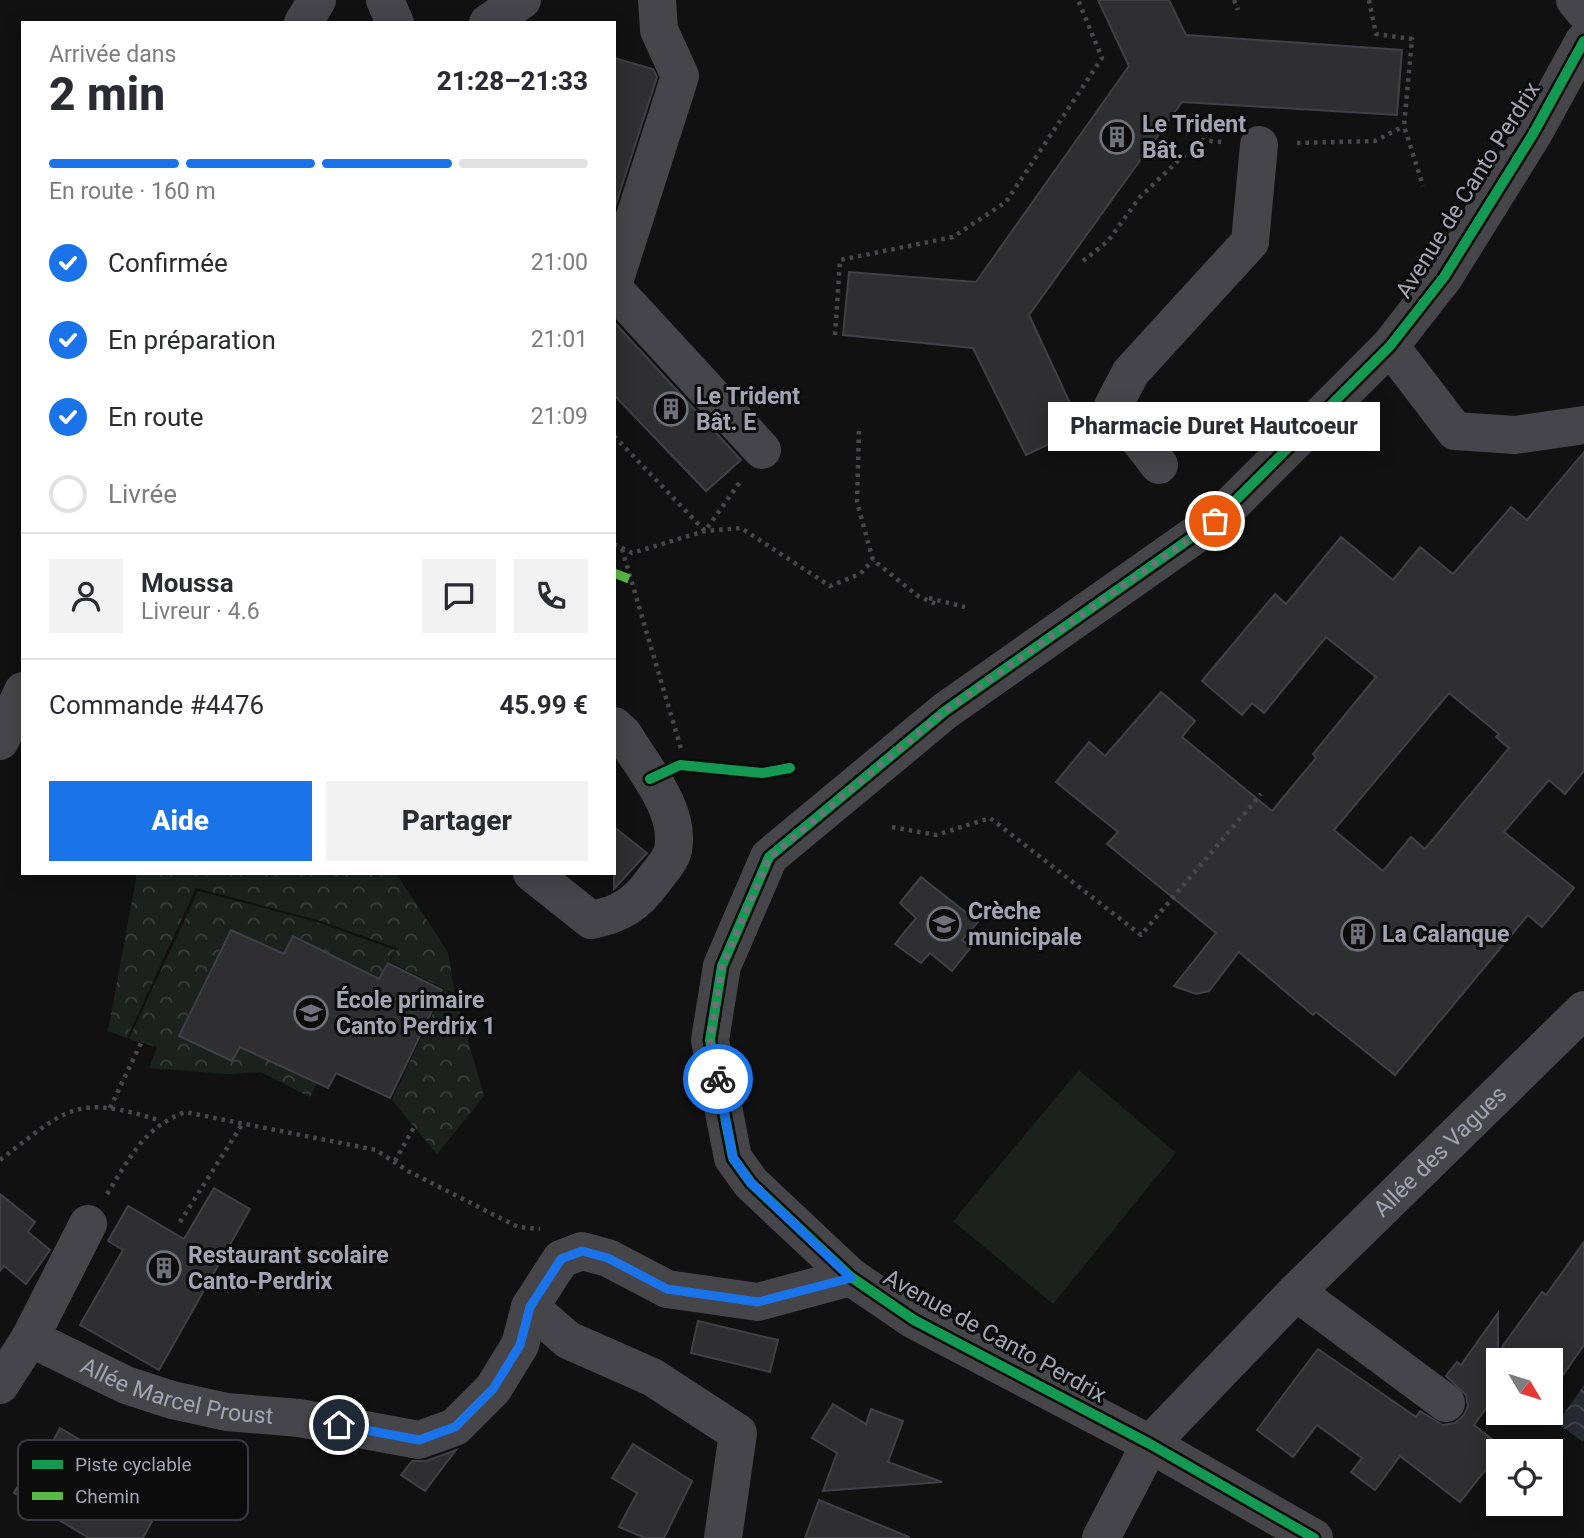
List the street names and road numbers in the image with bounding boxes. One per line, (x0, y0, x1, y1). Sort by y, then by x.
street label: Avenue de Canto Perdrix (1390, 77, 1546, 303)
street label: Allée des Vagues (1368, 1080, 1512, 1222)
street label: Avenue de Canto Perdrix (879, 1264, 1111, 1408)
street label: Allée Marcel Proust (77, 1352, 274, 1429)

